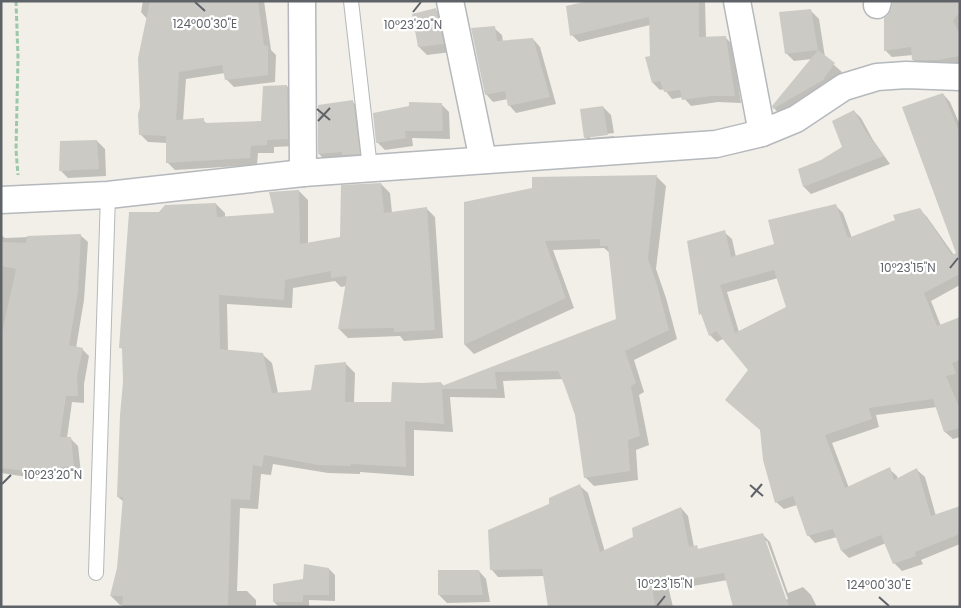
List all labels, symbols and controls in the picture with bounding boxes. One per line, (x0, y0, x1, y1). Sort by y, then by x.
text: 124°00'30"E (173, 15, 237, 32)
text: 10°23'20"N (384, 16, 442, 33)
text: 10°23'15"N (880, 259, 936, 276)
text: 10°23'20"N (24, 466, 82, 483)
text: 10°23'15"N (637, 575, 693, 592)
text: 124°00'30"E (847, 576, 911, 593)

